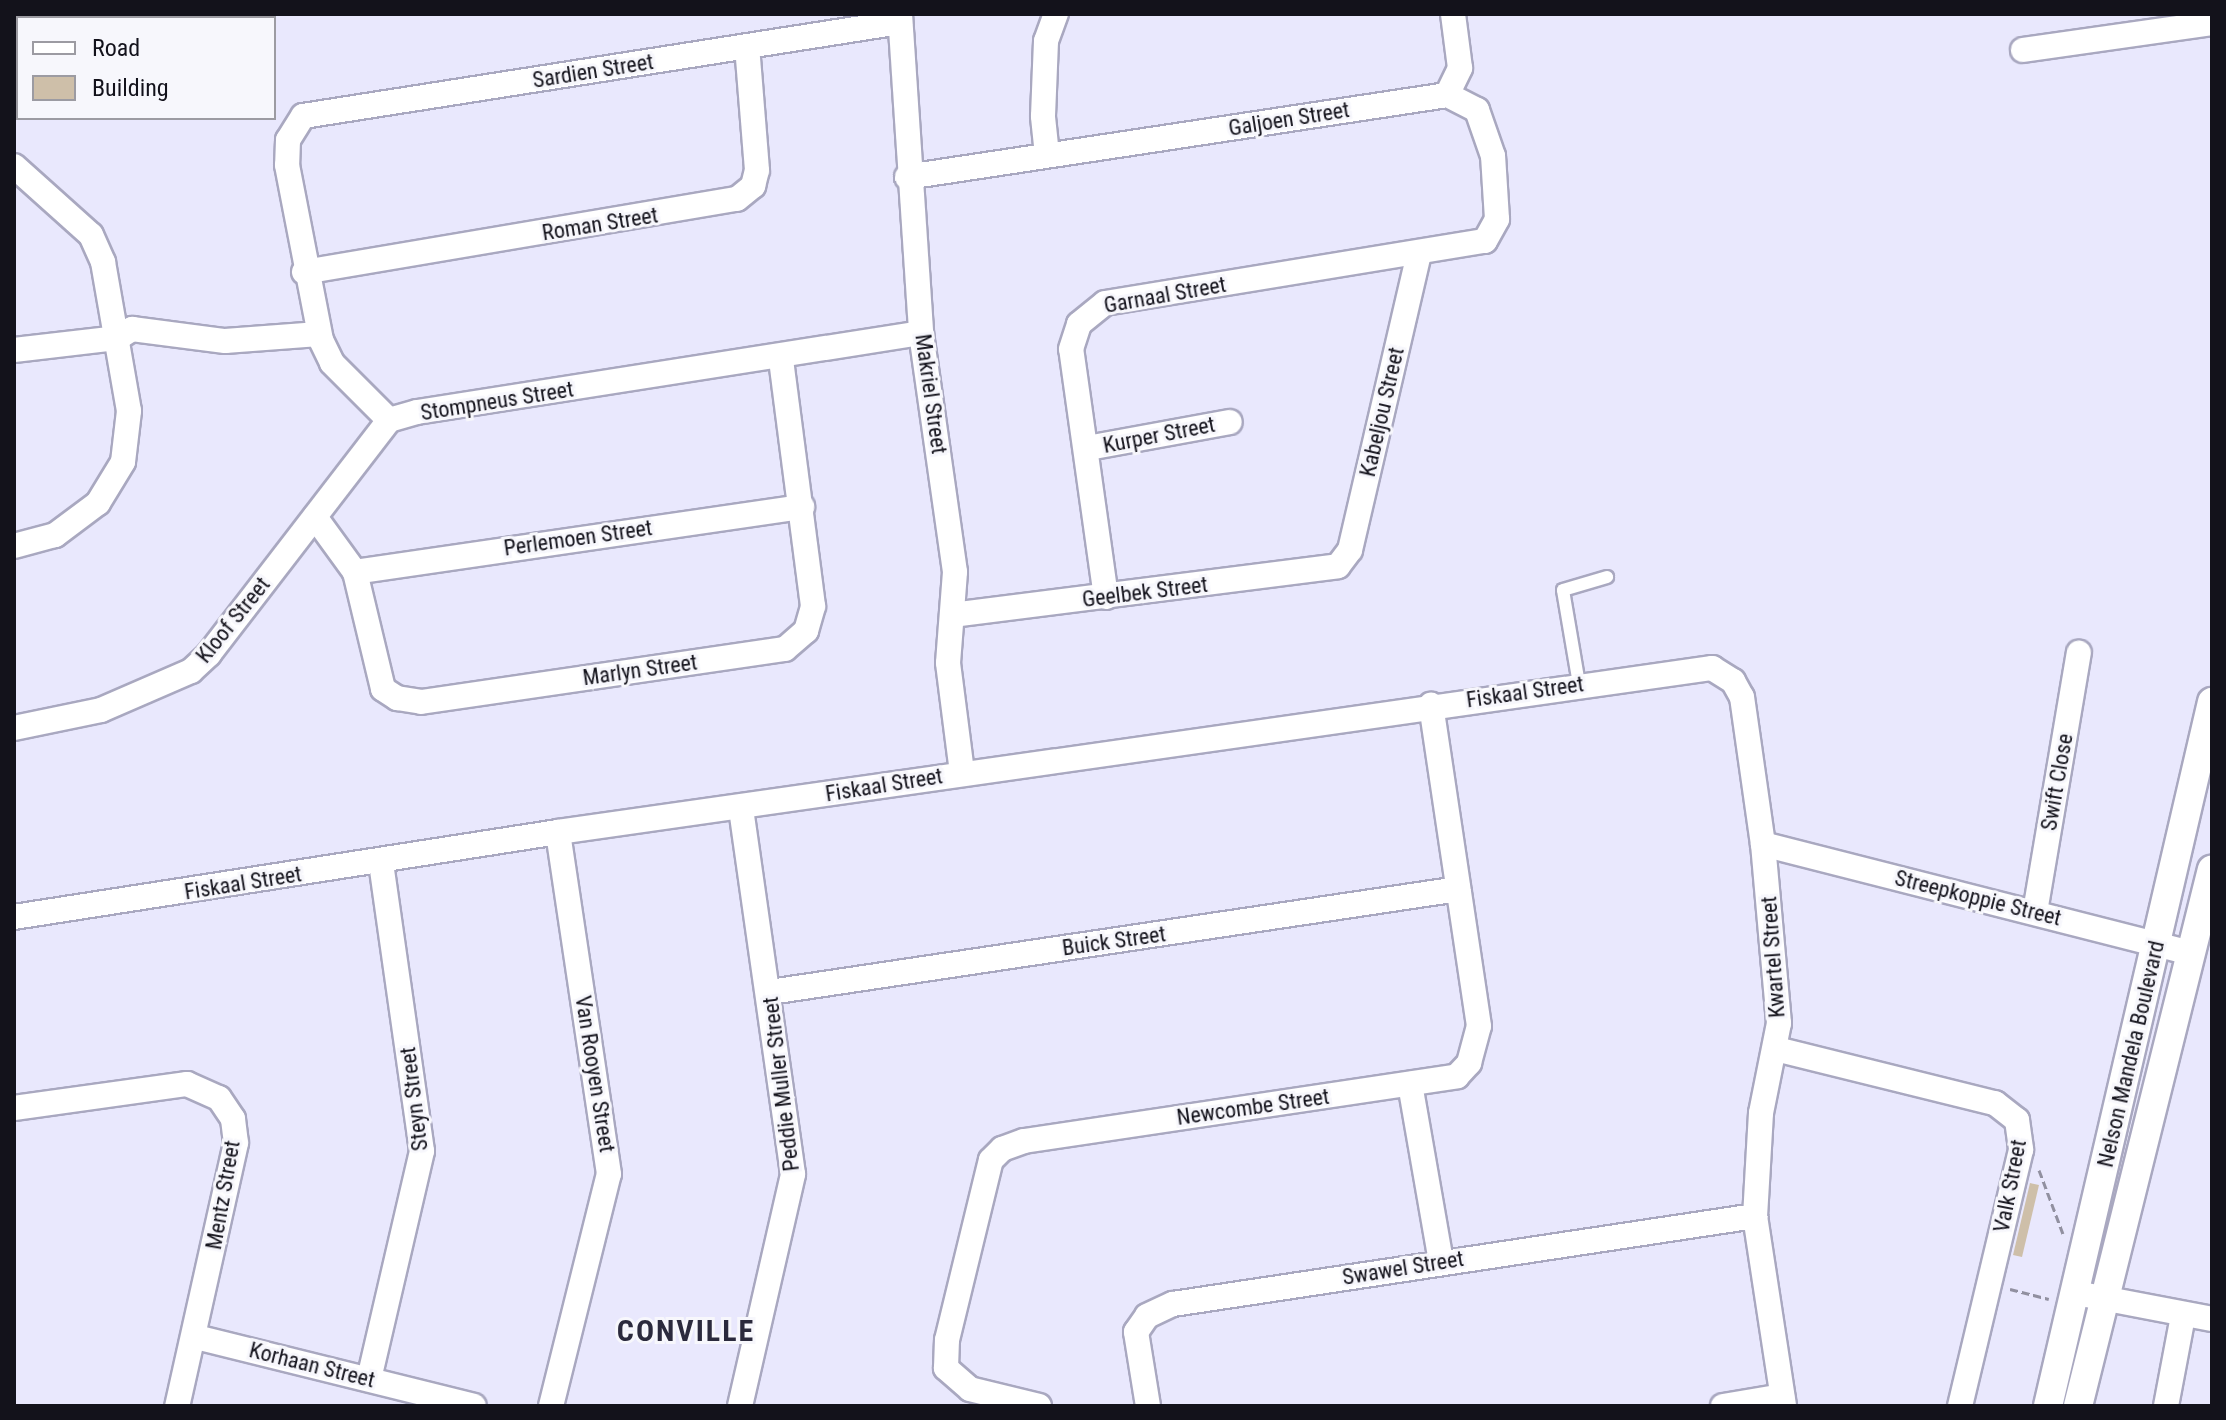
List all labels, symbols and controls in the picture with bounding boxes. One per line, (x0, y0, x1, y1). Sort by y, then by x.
legend (16, 16, 276, 120)
text: Road (92, 34, 140, 62)
street label: Sardien Street (531, 48, 655, 94)
text: Building (92, 74, 169, 102)
street label: Galjoen Street (1227, 96, 1351, 142)
street label: Roman Street (540, 202, 660, 246)
street label: Garnaal Street (1102, 271, 1228, 319)
street label: Makriel Street (910, 332, 952, 456)
street label: Kabeljou Street (1354, 345, 1410, 479)
street label: Stompneus Street (419, 376, 575, 426)
street label: Kurper Street (1101, 411, 1217, 459)
street label: Perlemoen Street (502, 515, 654, 561)
street label: Geelbek Street (1081, 571, 1209, 613)
street label: Kloof Street (190, 572, 276, 668)
street label: Marlyn Street (581, 649, 699, 691)
street label: Fiskaal Street (1465, 671, 1585, 713)
street label: Swift Close (2035, 731, 2079, 833)
street label: Fiskaal Street (824, 763, 944, 807)
street label: Fiskaal Street (183, 861, 303, 905)
street label: Streepkoppie Street (1892, 865, 2064, 931)
street label: Kwartel Street (1756, 895, 1790, 1019)
street label: Buick Street (1060, 921, 1168, 961)
street label: Nelson Mandela Boulevard (2092, 938, 2170, 1170)
street label: Van Rooyen Street (570, 994, 620, 1154)
street label: Peddie Muller Street (757, 995, 805, 1173)
street label: Steyn Street (395, 1046, 433, 1152)
street label: Newcombe Street (1175, 1083, 1331, 1131)
street label: Valk Street (1988, 1137, 2032, 1235)
street label: Mentz Street (200, 1138, 246, 1252)
street label: Swawel Street (1340, 1245, 1466, 1291)
district label: CONVILLE (617, 1313, 755, 1349)
street label: Korhaan Street (247, 1337, 377, 1393)

